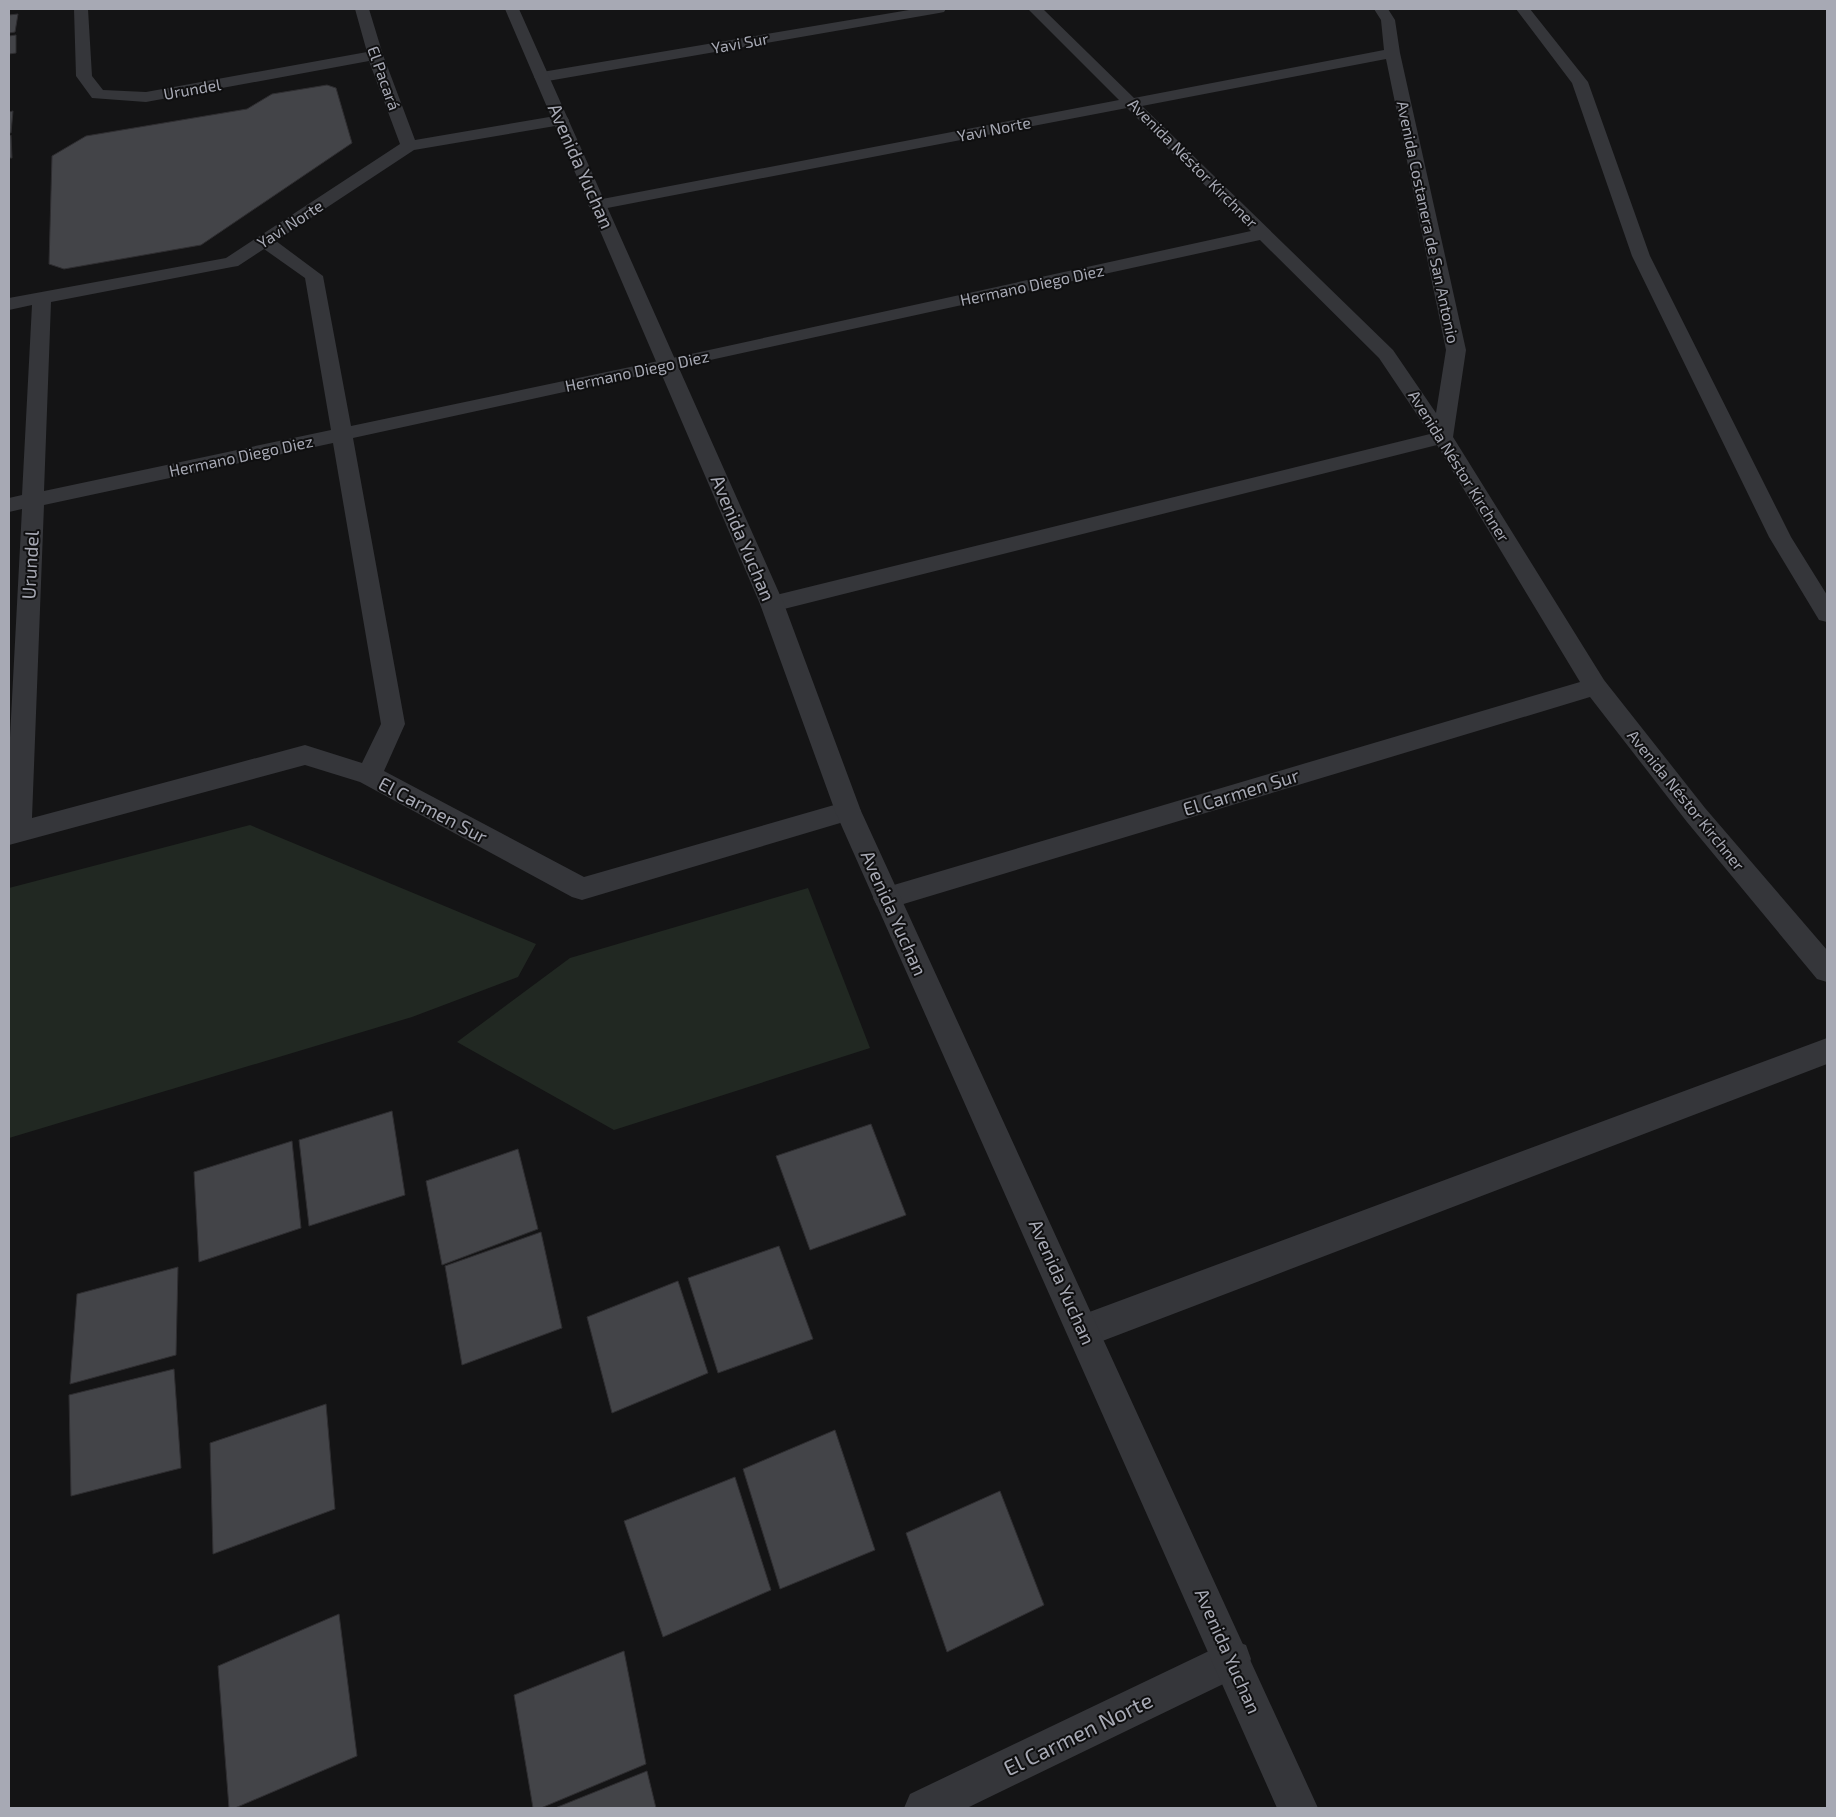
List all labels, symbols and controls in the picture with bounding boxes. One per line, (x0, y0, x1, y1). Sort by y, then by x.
street label: Yavi Sur (710, 28, 770, 57)
street label: El Pacará (364, 43, 405, 112)
street label: Urundel (162, 74, 222, 103)
street label: Avenida Néstor Kirchner (1125, 94, 1262, 232)
street label: Avenida Costanera de San Antonio (1393, 99, 1464, 345)
street label: Avenida Yuchan (544, 100, 619, 232)
street label: Yavi Norte (956, 112, 1032, 145)
street label: Yavi Norte (253, 195, 326, 252)
street label: Hermano Diego Diez (958, 260, 1106, 309)
street label: Hermano Diego Diez (563, 346, 711, 395)
street label: Avenida Néstor Kirchner (1405, 386, 1514, 546)
street label: Hermano Diego Diez (167, 431, 315, 480)
street label: Avenida Yuchan (707, 471, 780, 604)
street label: Urundel (16, 530, 43, 600)
street label: Avenida Néstor Kirchner (1624, 726, 1749, 874)
street label: El Carmen Sur (1180, 763, 1302, 820)
street label: El Carmen Sur (375, 771, 492, 848)
street label: Avenida Yuchan (857, 847, 932, 979)
street label: Avenida Yuchan (1025, 1216, 1100, 1348)
street label: Avenida Yuchan (1191, 1585, 1266, 1717)
street label: El Carmen Norte (999, 1686, 1156, 1780)

